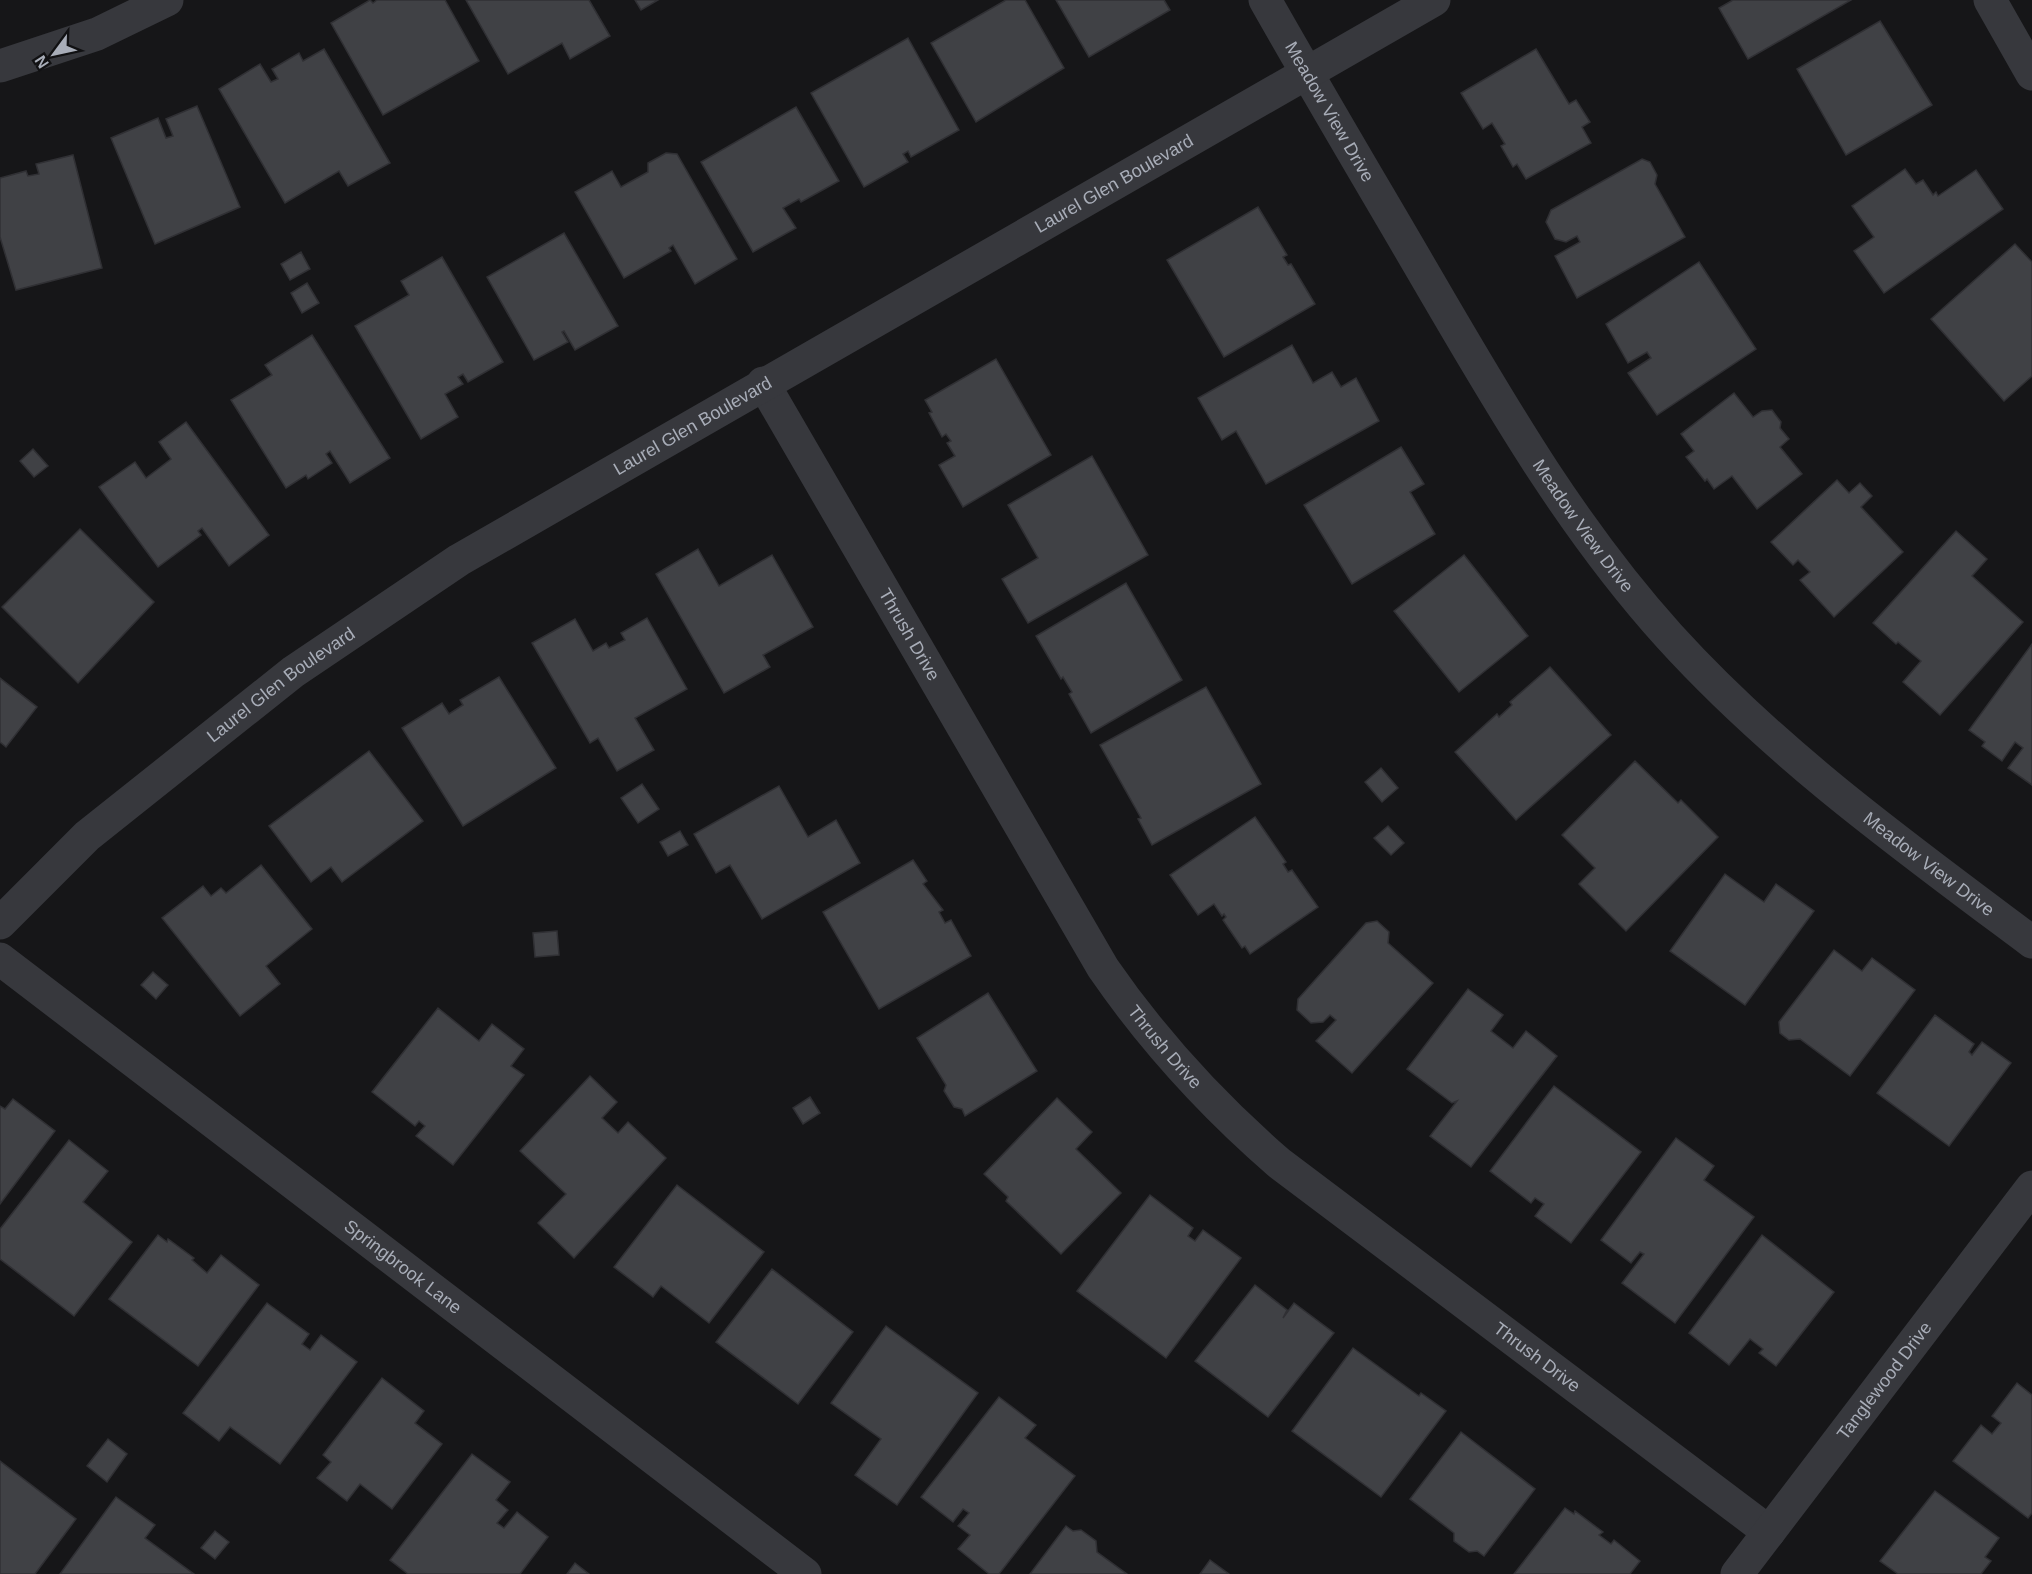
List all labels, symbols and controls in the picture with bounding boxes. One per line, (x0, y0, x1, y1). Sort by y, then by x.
north arrow (24, 24, 84, 84)
street label: Meadow View Drive (1281, 38, 1378, 185)
text: N (32, 52, 52, 71)
street label: Laurel Glen Boulevard (1031, 130, 1197, 237)
street label: Laurel Glen Boulevard (610, 373, 775, 479)
street label: Meadow View Drive (1529, 456, 1638, 596)
street label: Thrush Drive (875, 585, 944, 684)
street label: Laurel Glen Boulevard (203, 623, 359, 746)
street label: Meadow View Drive (1860, 808, 1998, 920)
street label: Thrush Drive (1124, 1001, 1206, 1093)
street label: Springbrook Lane (340, 1216, 465, 1318)
street label: Thrush Drive (1490, 1318, 1584, 1396)
street label: Tanglewood Drive (1833, 1318, 1936, 1444)

